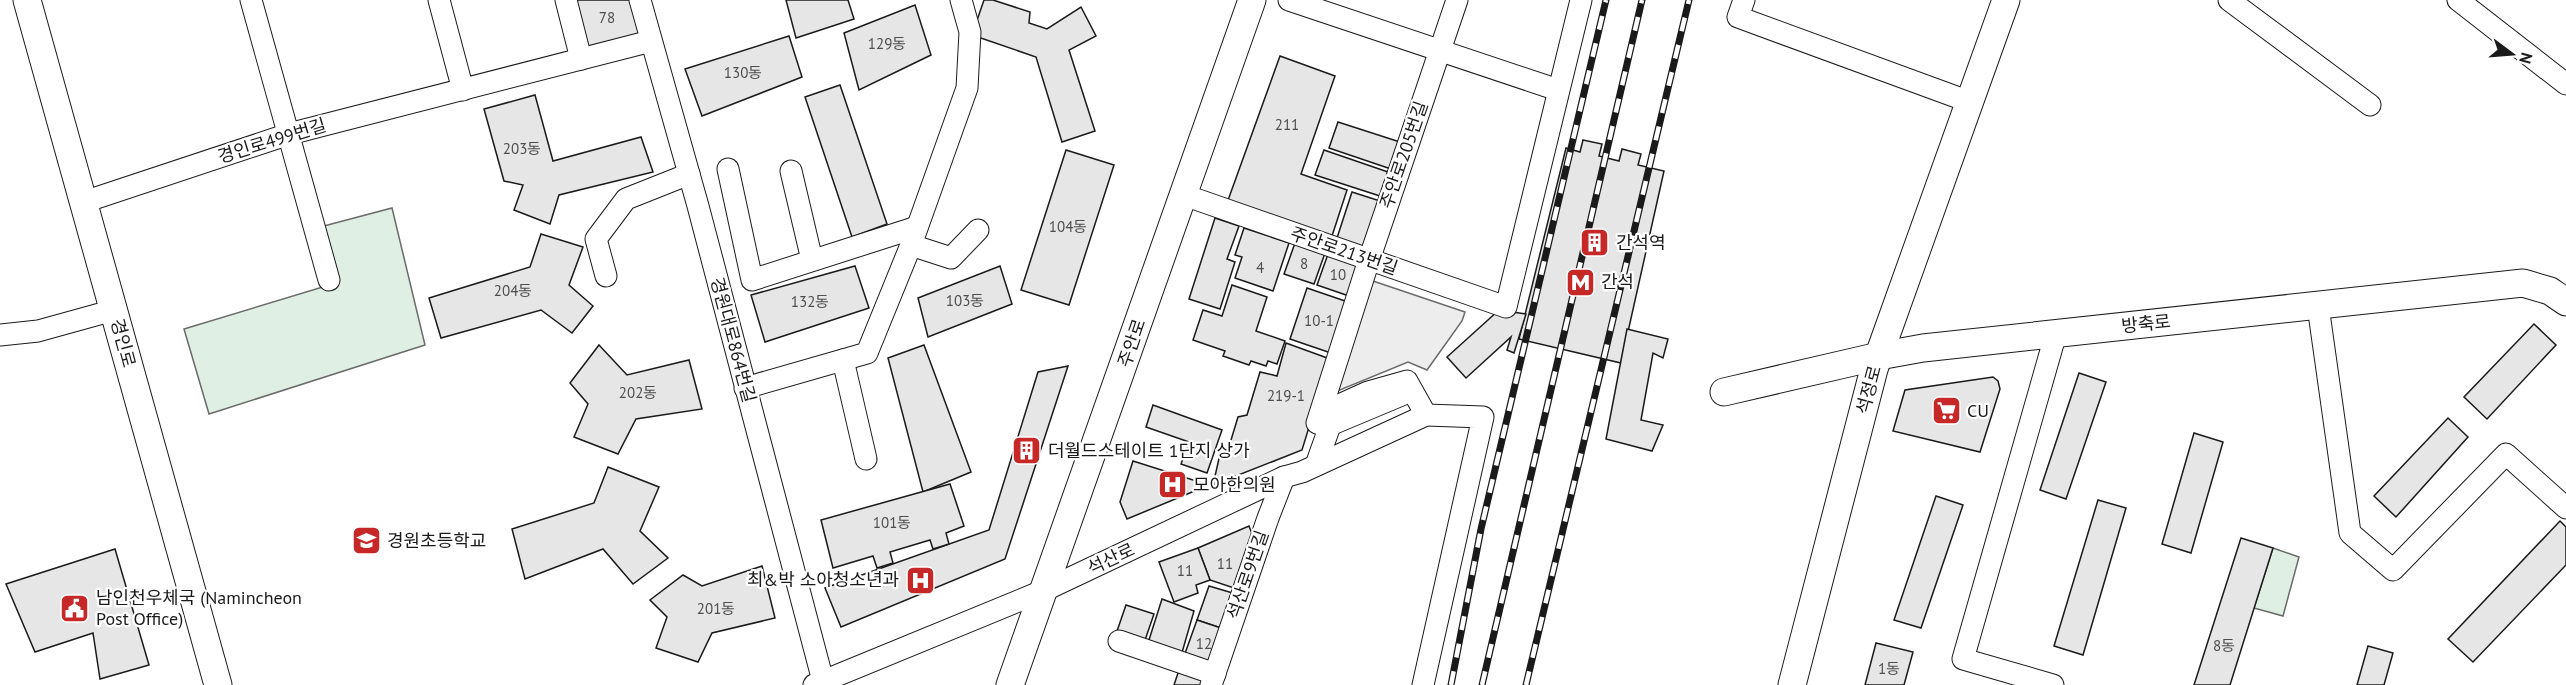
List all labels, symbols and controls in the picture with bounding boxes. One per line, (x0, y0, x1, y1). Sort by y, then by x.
house number: 78 (599, 8, 615, 27)
north arrow (2482, 24, 2542, 84)
house number: 129동 (868, 34, 906, 53)
text: N (2515, 50, 2537, 66)
house number: 130동 (724, 63, 762, 82)
street label: 주안로205번길 (1374, 98, 1433, 212)
street label: 경인로499번길 (215, 113, 329, 168)
house number: 211 (1275, 115, 1299, 134)
house number: 203동 (503, 139, 541, 158)
house number: 104동 (1049, 217, 1087, 236)
street label: 주안로213번길 (1287, 221, 1401, 280)
building icon: 간석역 (1579, 227, 1611, 259)
place label: 간석역 (1616, 231, 1666, 254)
house number: 8 (1300, 254, 1308, 273)
house number: 4 (1256, 258, 1264, 277)
house number: 10 (1330, 265, 1346, 284)
metro station icon: 간석 (1564, 266, 1596, 298)
place label: 간석 (1601, 270, 1634, 293)
street label: 경원대로864번길 (706, 275, 761, 405)
house number: 204동 (494, 281, 532, 300)
house number: 103동 (946, 291, 984, 310)
house number: 132동 (791, 292, 829, 311)
street label: 방축로 (2120, 309, 2172, 338)
house number: 10-1 (1304, 311, 1334, 330)
street label: 경인로 (106, 316, 141, 370)
street label: 주안로 (1113, 316, 1150, 370)
street label: 석정로 (1851, 363, 1886, 417)
house number: 202동 (619, 383, 657, 402)
house number: 219-1 (1267, 386, 1305, 405)
supermarket icon: CU (1930, 395, 1962, 427)
place label: CU (1967, 399, 1989, 422)
building icon: 더월드스테이트 1단지 상가 (1011, 435, 1043, 467)
place label: 더월드스테이트 1단지 상가 (1048, 439, 1250, 462)
hospital icon: 모아한의원 (1156, 469, 1188, 501)
place label: 모아한의원 (1193, 473, 1276, 496)
house number: 101동 (873, 513, 911, 532)
school or university icon: 경원초등학교 (350, 525, 382, 557)
street label: 석산로9번길 (1222, 527, 1273, 622)
place label: 경원초등학교 (387, 529, 486, 552)
street label: 석산로 (1083, 538, 1138, 579)
house number: 11 (1217, 554, 1233, 573)
house number: 11 (1177, 561, 1193, 580)
hospital icon: 최&박 소아청소년과 (904, 564, 936, 596)
place label: 최&박 소아청소년과 (747, 568, 899, 591)
place label: 남인천우체국 (Namincheon Post Office) (96, 586, 302, 630)
public building icon: 남인천우체국 (Namincheon Post Office) (59, 592, 91, 624)
house number: 201동 (697, 599, 735, 618)
house number: 12 (1196, 634, 1212, 653)
house number: 8동 (2213, 636, 2235, 655)
house number: 1동 (1878, 659, 1900, 678)

